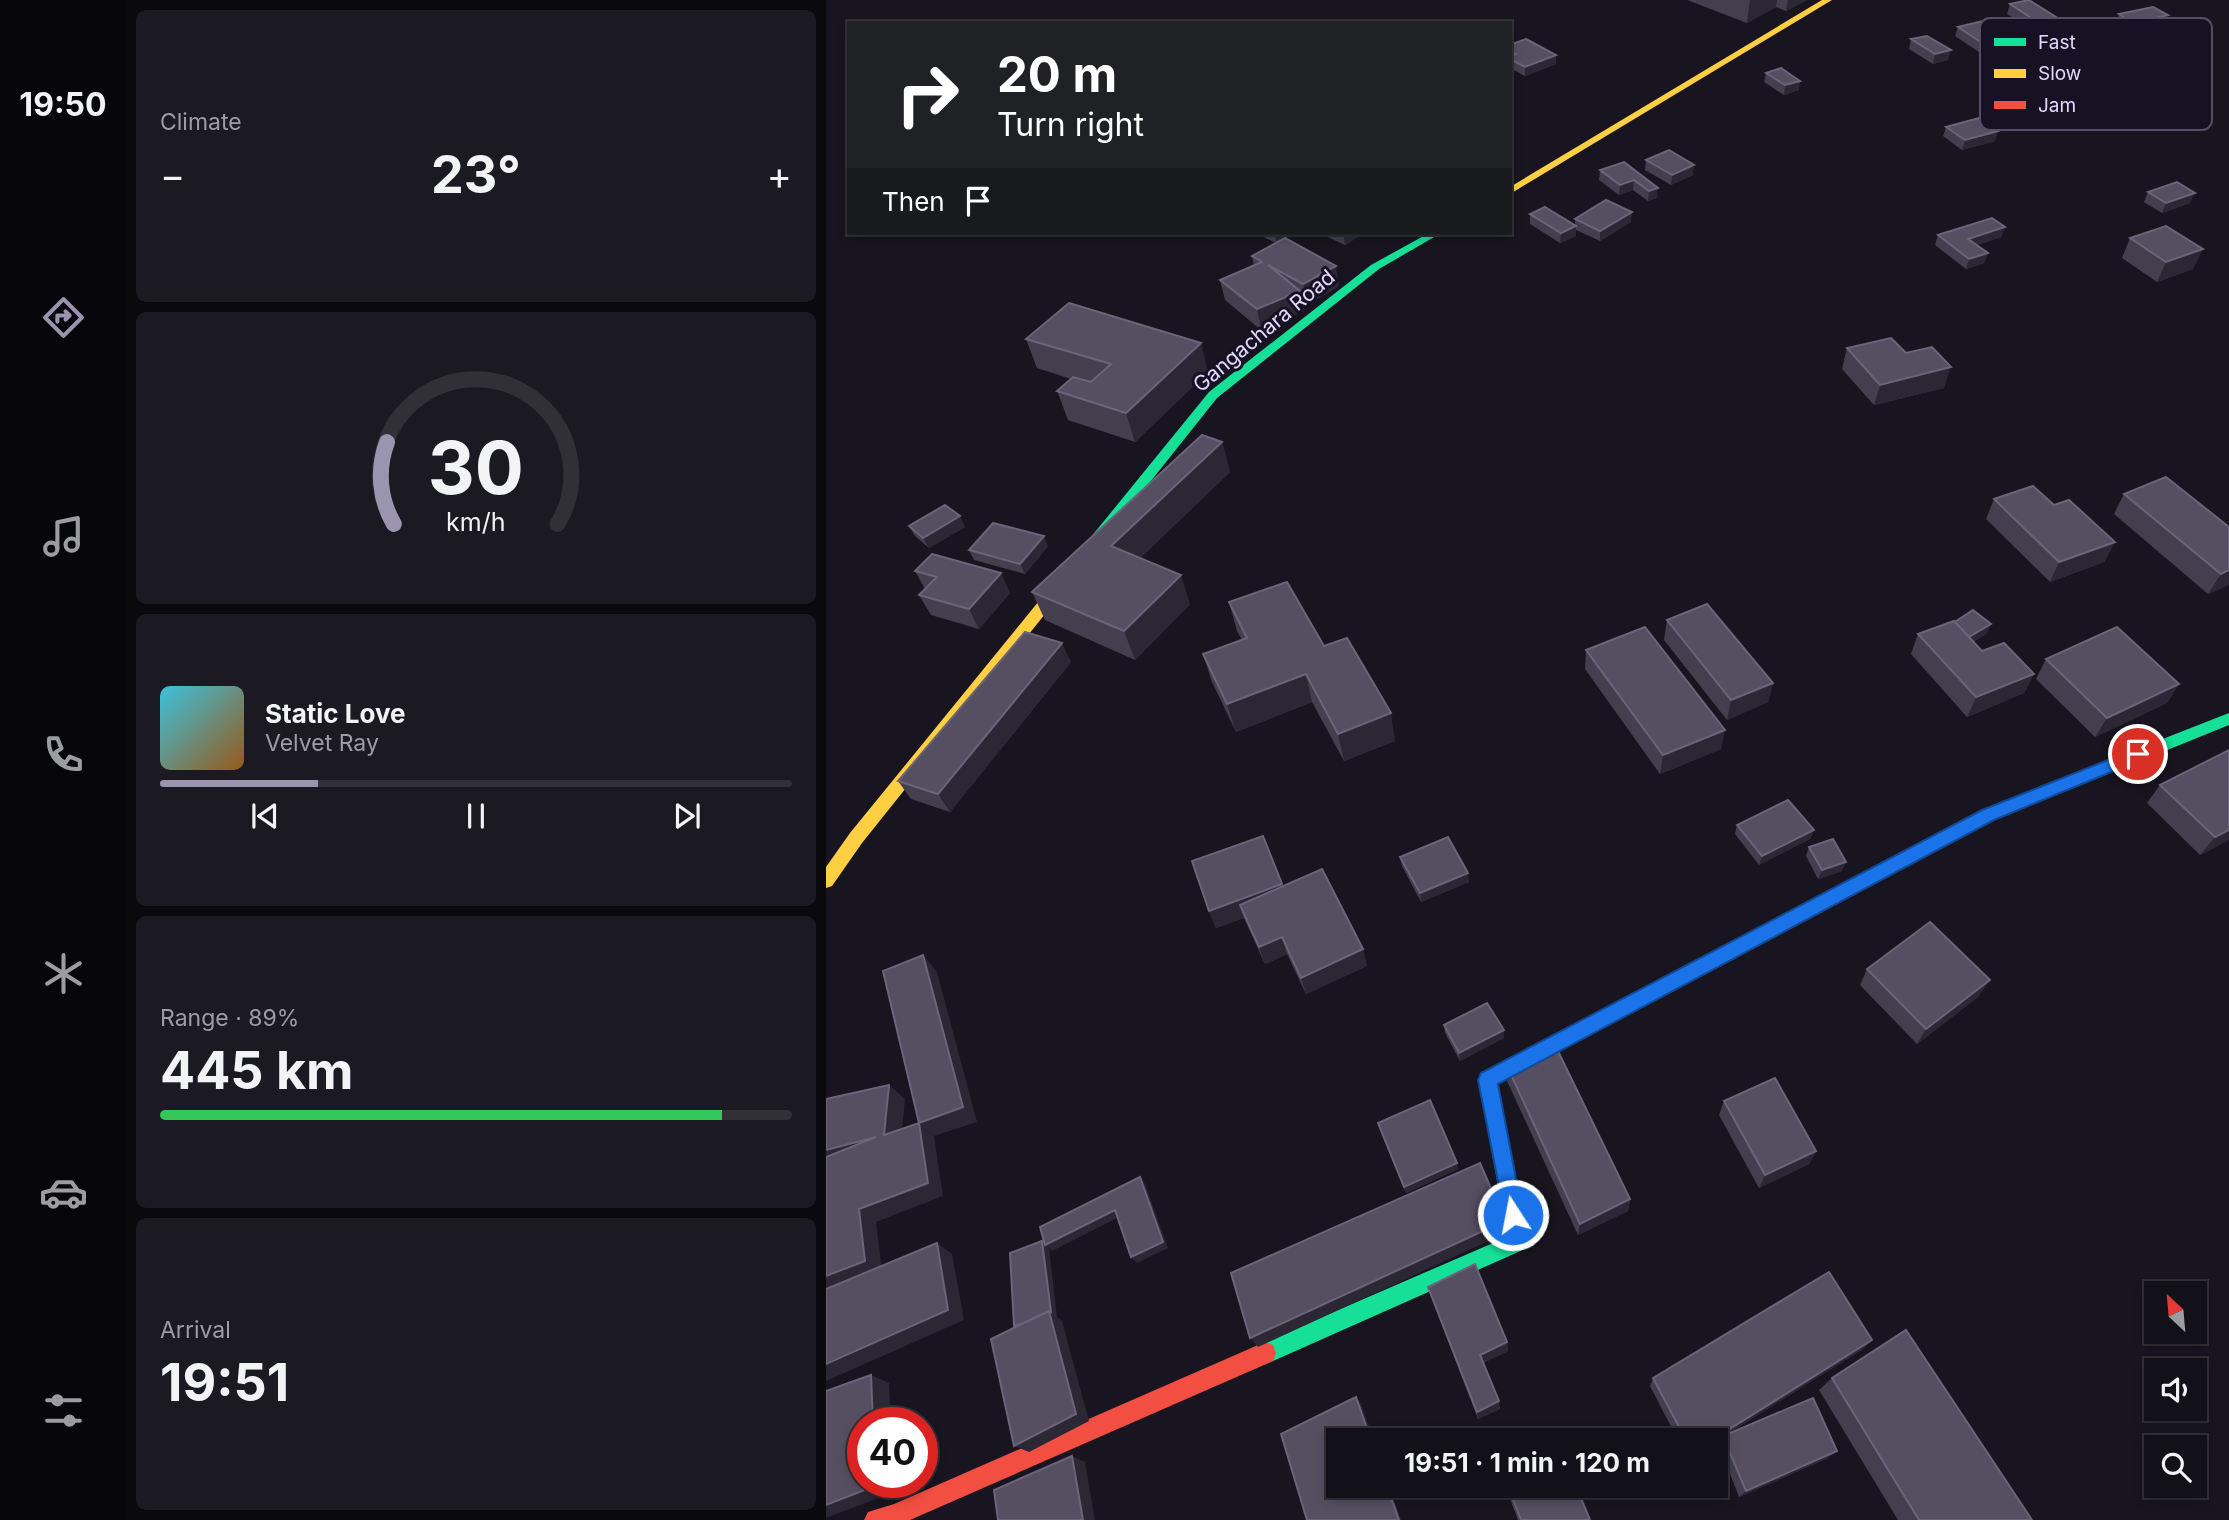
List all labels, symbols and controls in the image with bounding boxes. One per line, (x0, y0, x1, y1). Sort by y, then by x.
legend (1980, 18, 2212, 130)
text: Fast (2038, 31, 2076, 54)
text: 20 m (997, 45, 1117, 104)
icon: right (882, 49, 973, 140)
text: Slow (2038, 62, 2081, 85)
text: 19:50 (19, 85, 107, 124)
text: Jam (2038, 94, 2076, 117)
text: Turn right (997, 105, 1144, 144)
text: Climate (160, 108, 242, 136)
text: 23° (431, 143, 521, 206)
text: − (160, 152, 185, 198)
text: + (767, 152, 792, 198)
icon: arrive (959, 182, 997, 220)
text: Then (882, 186, 945, 217)
street label: Gangachara Road (1188, 264, 1340, 397)
icon: directions (39, 293, 88, 342)
text: 30 (428, 423, 524, 512)
text: km/h (446, 507, 506, 537)
icon: music (39, 512, 88, 561)
text: Static Love (265, 698, 406, 729)
pin (2108, 724, 2168, 784)
text: Velvet Ray (265, 729, 379, 757)
icon: phone (39, 730, 88, 779)
icon: arrive (2119, 735, 2157, 773)
icon: previous (246, 797, 284, 835)
icon: pause (457, 797, 495, 835)
icon: next (668, 797, 706, 835)
icon: climate (39, 949, 88, 998)
text: Range · 89% (160, 1004, 299, 1032)
text: 445 km (160, 1039, 354, 1102)
icon: car (39, 1168, 88, 1217)
position arrow (1476, 1178, 1550, 1252)
north arrow (2144, 1281, 2207, 1344)
map controls (2144, 1281, 2207, 1498)
text: Arrival (160, 1316, 231, 1344)
text: 19:51 (160, 1351, 289, 1414)
button: sound (2144, 1358, 2207, 1421)
icon: filters (39, 1386, 88, 1435)
speed limit sign: 40 (847, 1407, 938, 1498)
button: search (2144, 1435, 2207, 1498)
text: 19:51 · 1 min · 120 m (1404, 1447, 1650, 1478)

